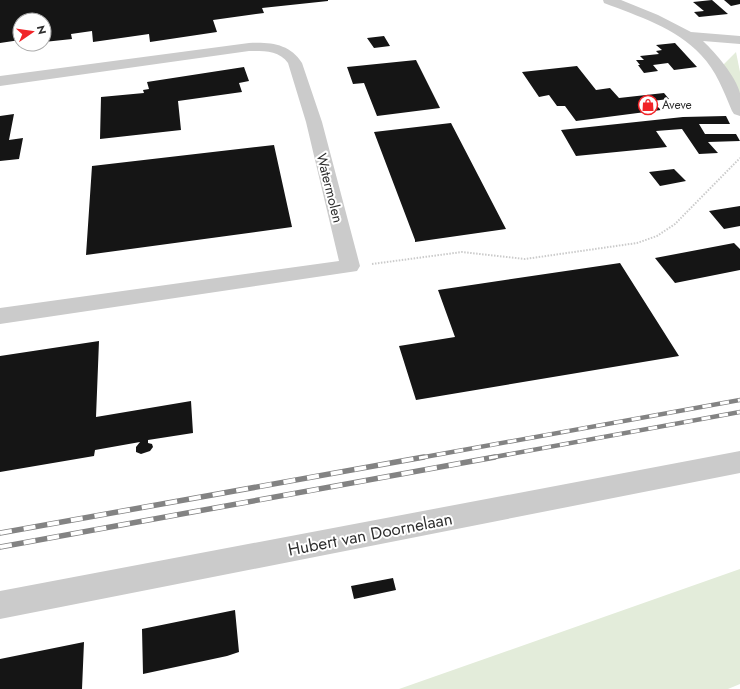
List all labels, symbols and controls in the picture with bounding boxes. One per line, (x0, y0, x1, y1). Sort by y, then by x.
north arrow (12, 12, 52, 52)
text: N (33, 24, 51, 36)
shop icon: Aveve (637, 94, 659, 116)
place label: Aveve (662, 96, 692, 114)
street label: Watermolen (312, 151, 348, 225)
street label: Hubert van Doornelaan (286, 506, 454, 562)

